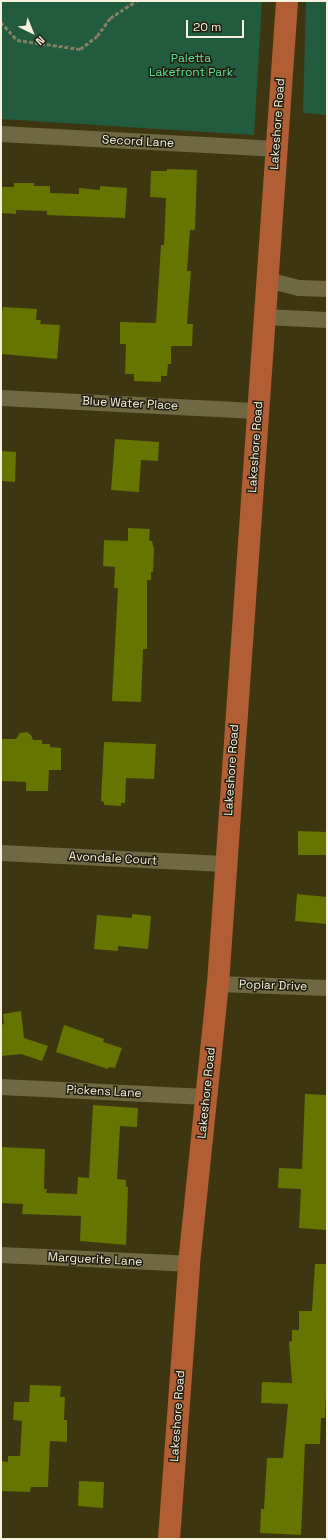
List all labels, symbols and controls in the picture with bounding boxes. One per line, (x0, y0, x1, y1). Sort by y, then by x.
north arrow (12, 12, 52, 52)
scale bar (188, 12, 246, 38)
text: 20 m (193, 19, 221, 35)
text: N (33, 33, 48, 48)
park label: Paletta Lakefront Park (149, 52, 233, 80)
street label: Lakeshore Road (268, 78, 288, 170)
street label: Secord Lane (102, 133, 174, 151)
street label: Blue Water Place (81, 394, 179, 414)
street label: Lakeshore Road (246, 401, 266, 493)
street label: Lakeshore Road (222, 724, 242, 816)
street label: Avondale Court (68, 849, 158, 869)
street label: Poplar Drive (239, 978, 307, 994)
street label: Lakeshore Road (195, 1047, 219, 1139)
street label: Pickens Lane (66, 1083, 142, 1101)
street label: Marguerite Lane (47, 1250, 143, 1270)
street label: Lakeshore Road (168, 1370, 188, 1462)

